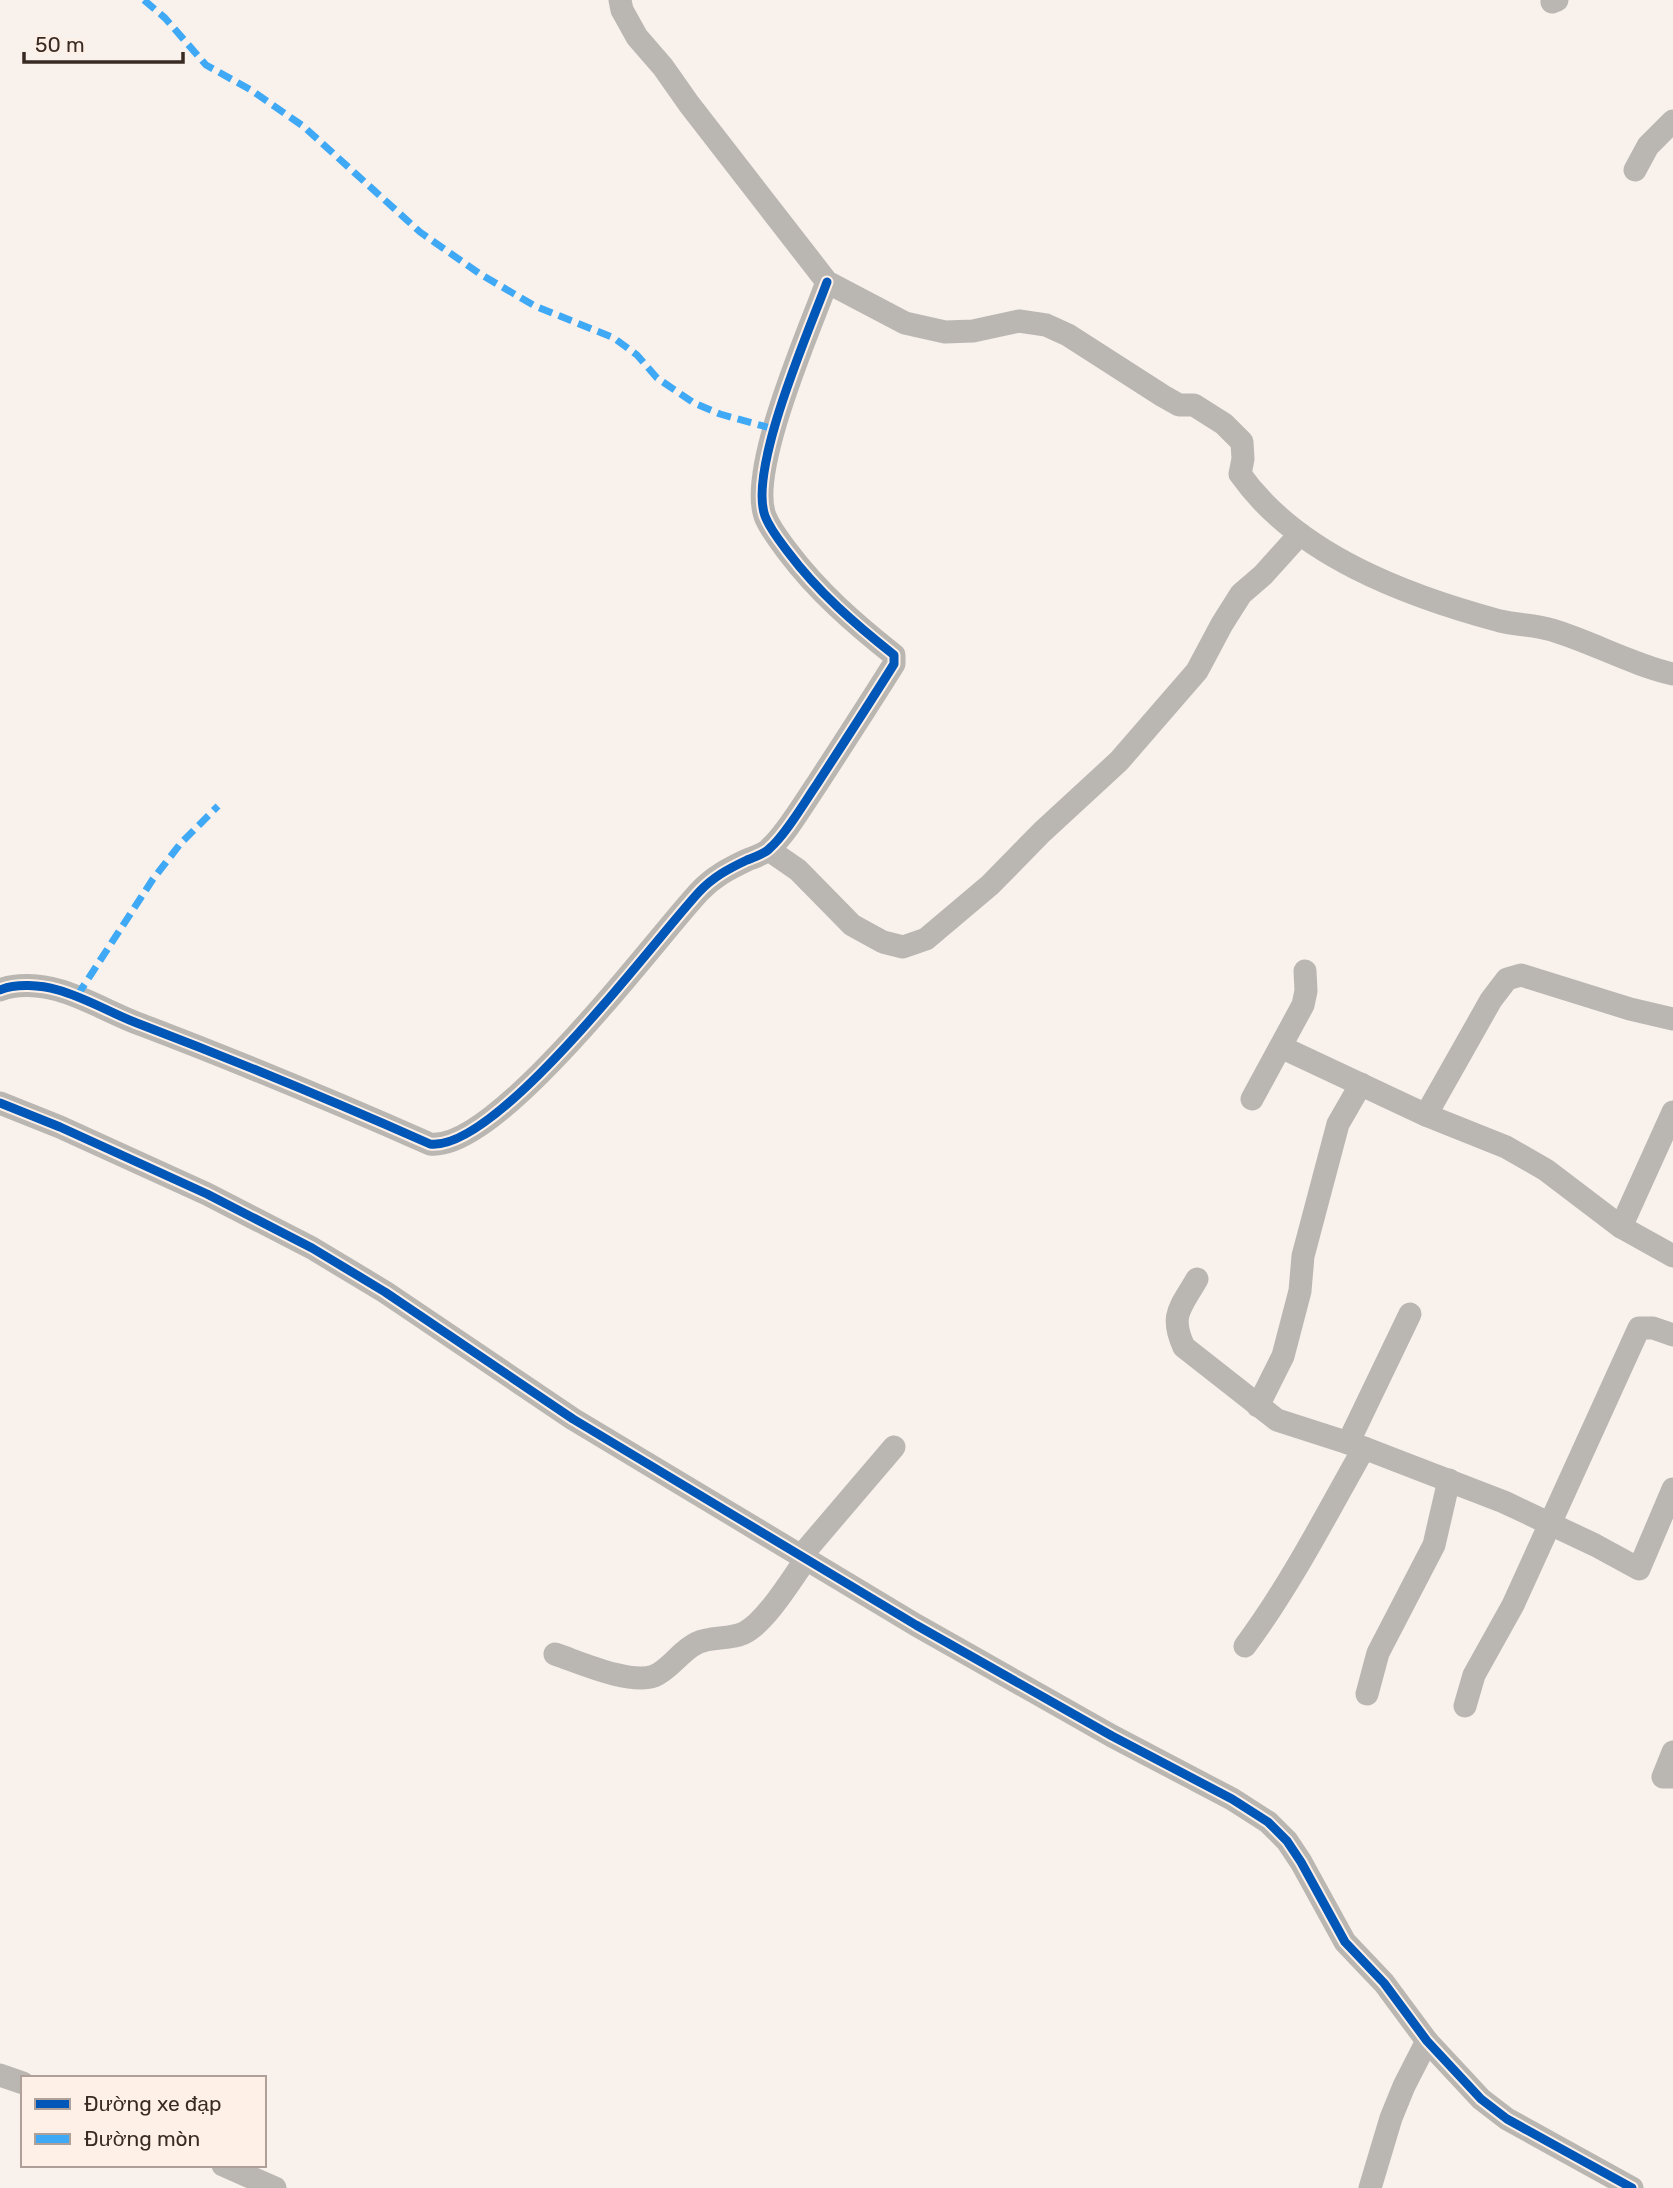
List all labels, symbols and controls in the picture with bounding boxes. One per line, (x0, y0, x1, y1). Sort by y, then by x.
scale bar (24, 21, 184, 65)
text: 50 m (35, 32, 85, 57)
legend (21, 2076, 266, 2167)
text: Đường xe đạp (84, 2091, 222, 2116)
text: Đường mòn (84, 2126, 200, 2151)

